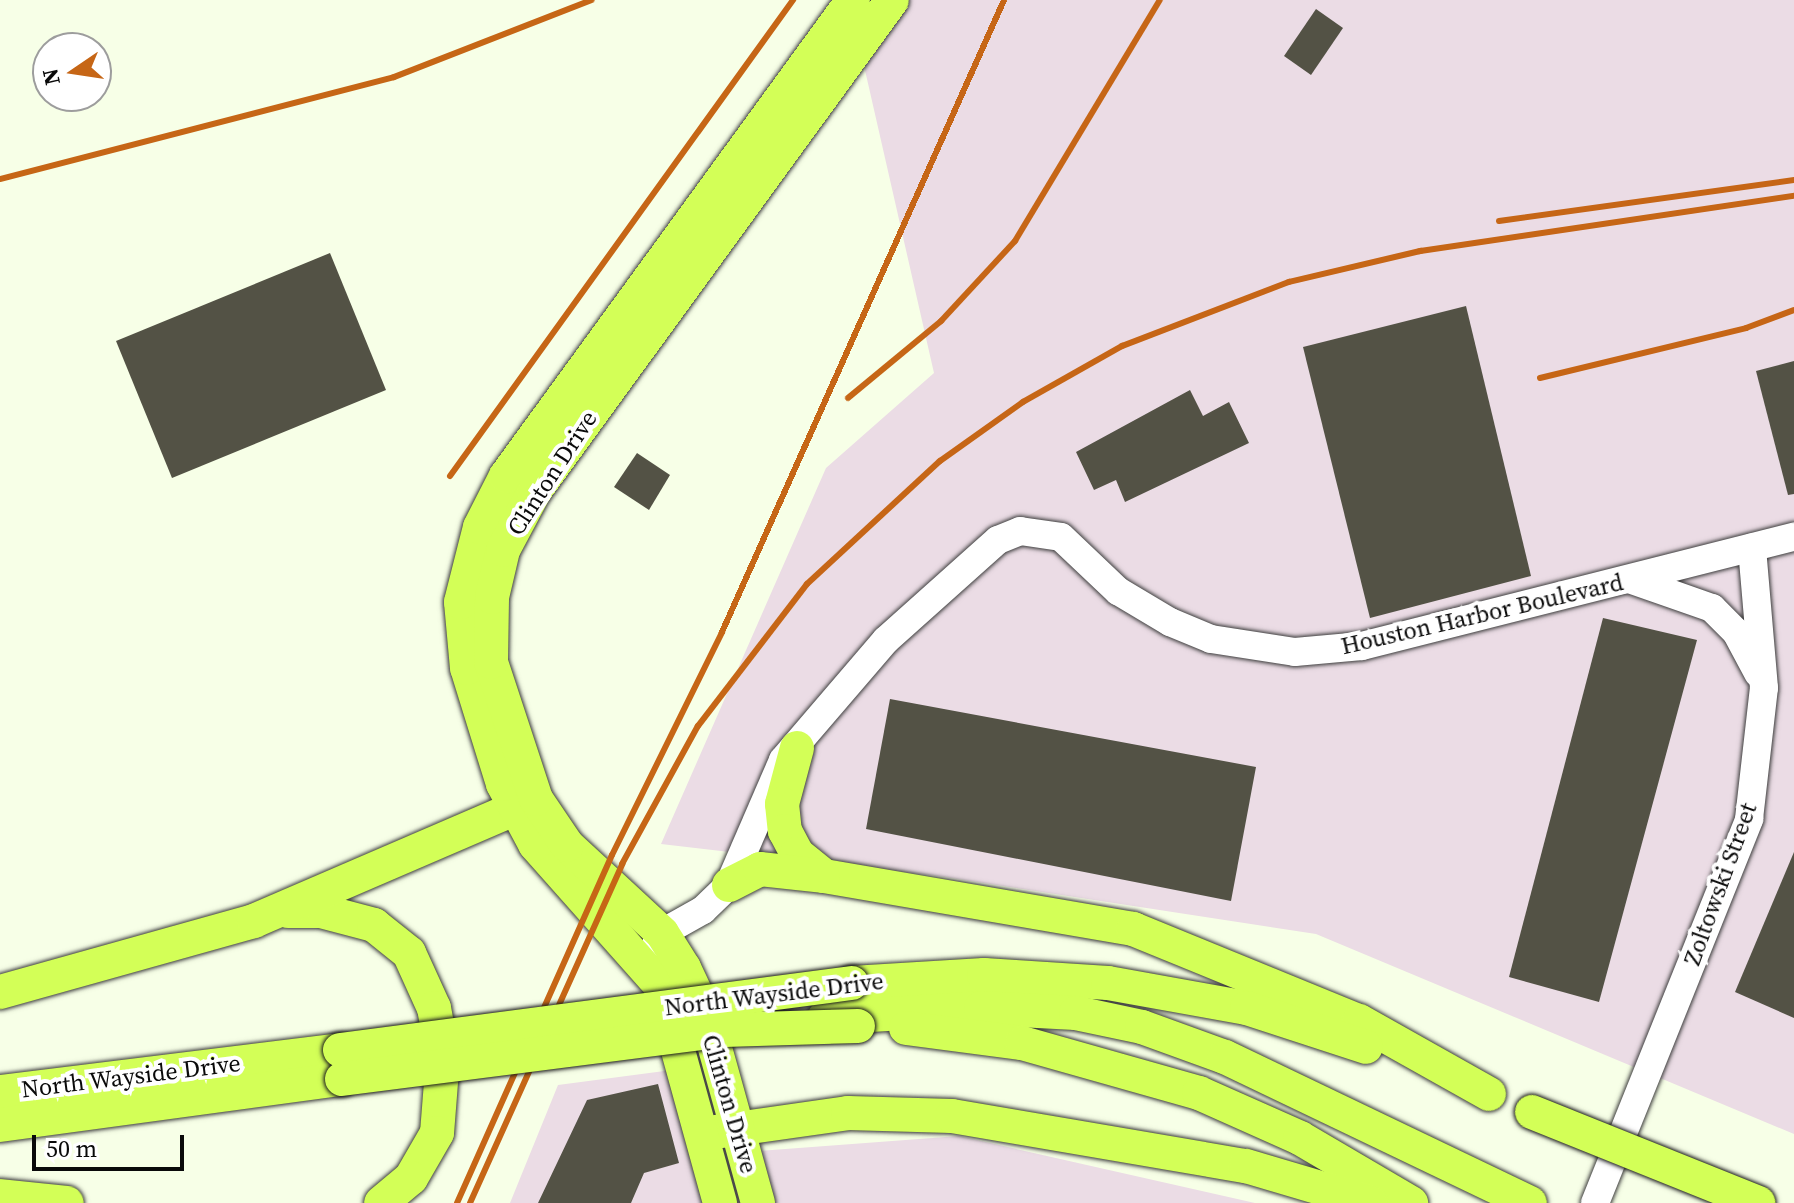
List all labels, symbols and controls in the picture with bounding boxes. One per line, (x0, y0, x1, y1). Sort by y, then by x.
north arrow (32, 32, 112, 112)
text: N (34, 66, 67, 88)
street label: Clinton Drive (501, 405, 603, 541)
street label: Houston Harbor Boulevard (1338, 568, 1626, 660)
street label: Zoltowski Street (1677, 799, 1763, 969)
street label: North Wayside Drive (662, 966, 886, 1022)
street label: Clinton Drive (696, 1031, 764, 1177)
street label: North Wayside Drive (19, 1048, 243, 1104)
scale bar (36, 1119, 188, 1169)
text: 50 m (46, 1132, 97, 1165)

